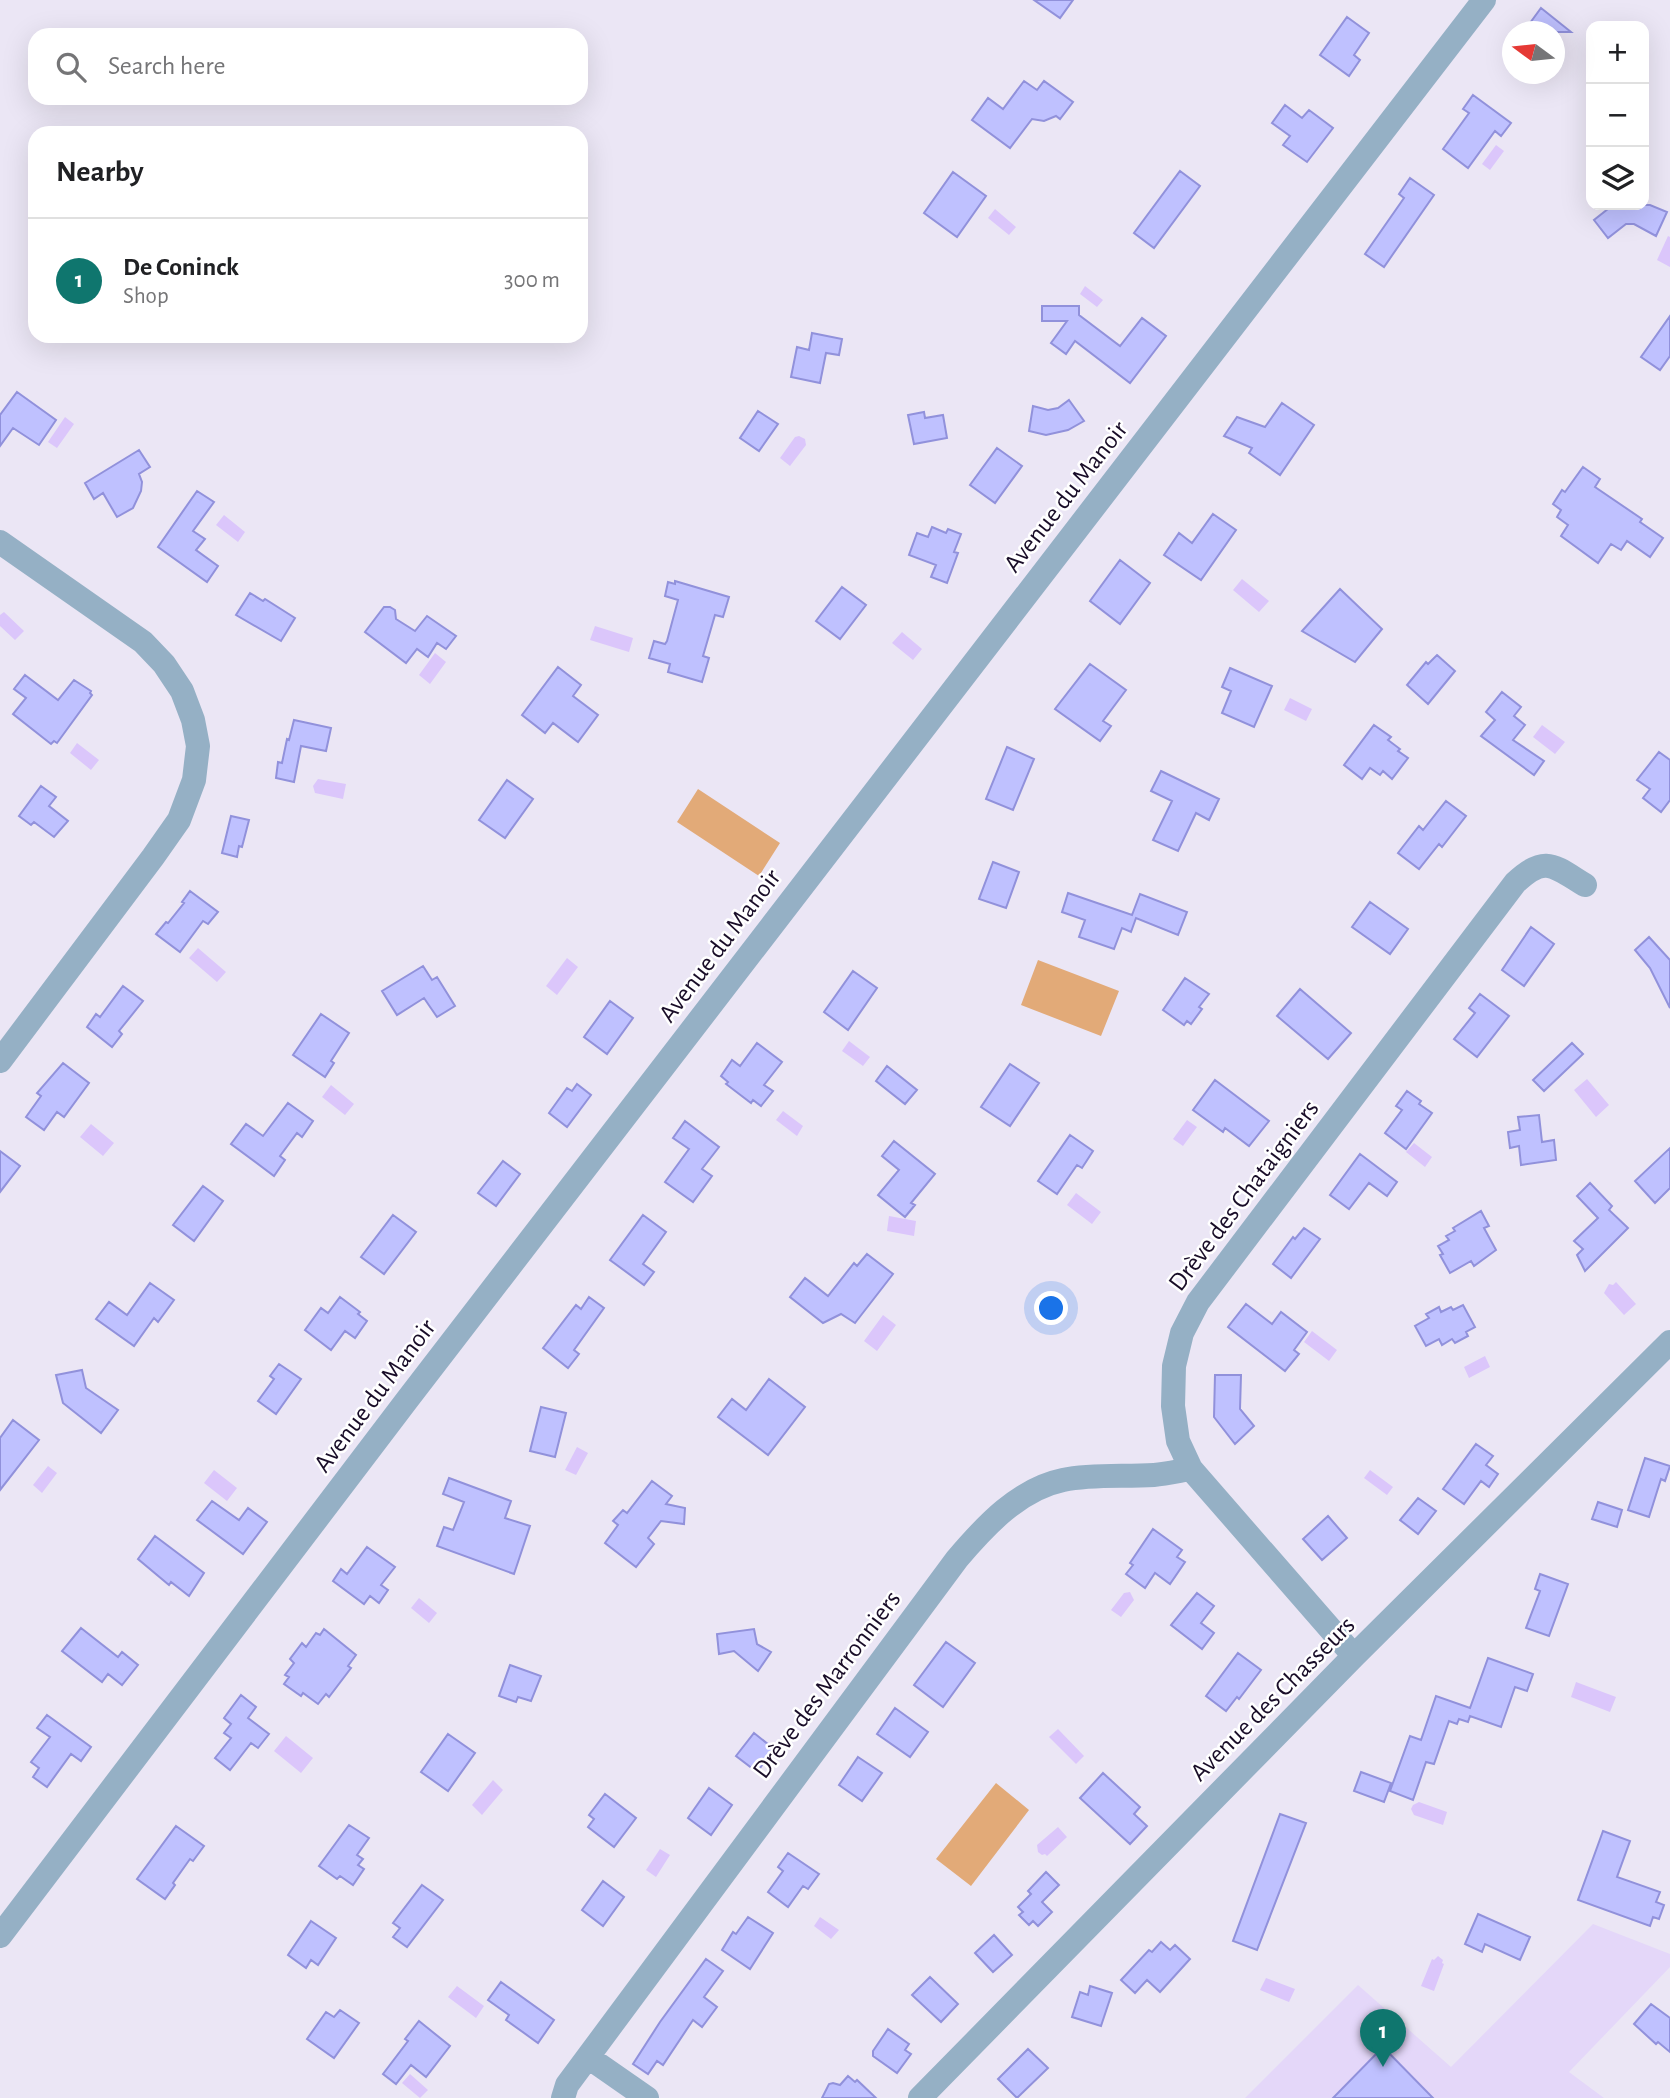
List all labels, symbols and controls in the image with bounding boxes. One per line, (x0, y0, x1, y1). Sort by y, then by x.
north arrow (1502, 21, 1565, 84)
map controls (1586, 21, 1649, 210)
button: + (1586, 21, 1649, 84)
search box (28, 28, 588, 105)
icon: search (52, 48, 90, 86)
text: Search here (108, 53, 226, 79)
button: − (1586, 84, 1649, 147)
button: layers (1586, 147, 1649, 210)
text: Nearby (56, 157, 144, 187)
text: De Coninck (123, 254, 239, 280)
text: 1 (75, 269, 83, 292)
text: 300 m (504, 269, 560, 292)
text: Shop (123, 285, 169, 308)
street label: Avenue du Manoir (999, 416, 1133, 577)
street label: Avenue du Manoir (654, 864, 786, 1027)
street label: Drève des Chataigniers (1164, 1095, 1324, 1296)
your location (1034, 1291, 1068, 1325)
street label: Avenue du Manoir (309, 1314, 441, 1477)
street label: Drève des Marronniers (748, 1586, 906, 1783)
street label: Avenue des Chasseurs (1185, 1611, 1360, 1786)
pin: 1 (1360, 2009, 1406, 2067)

